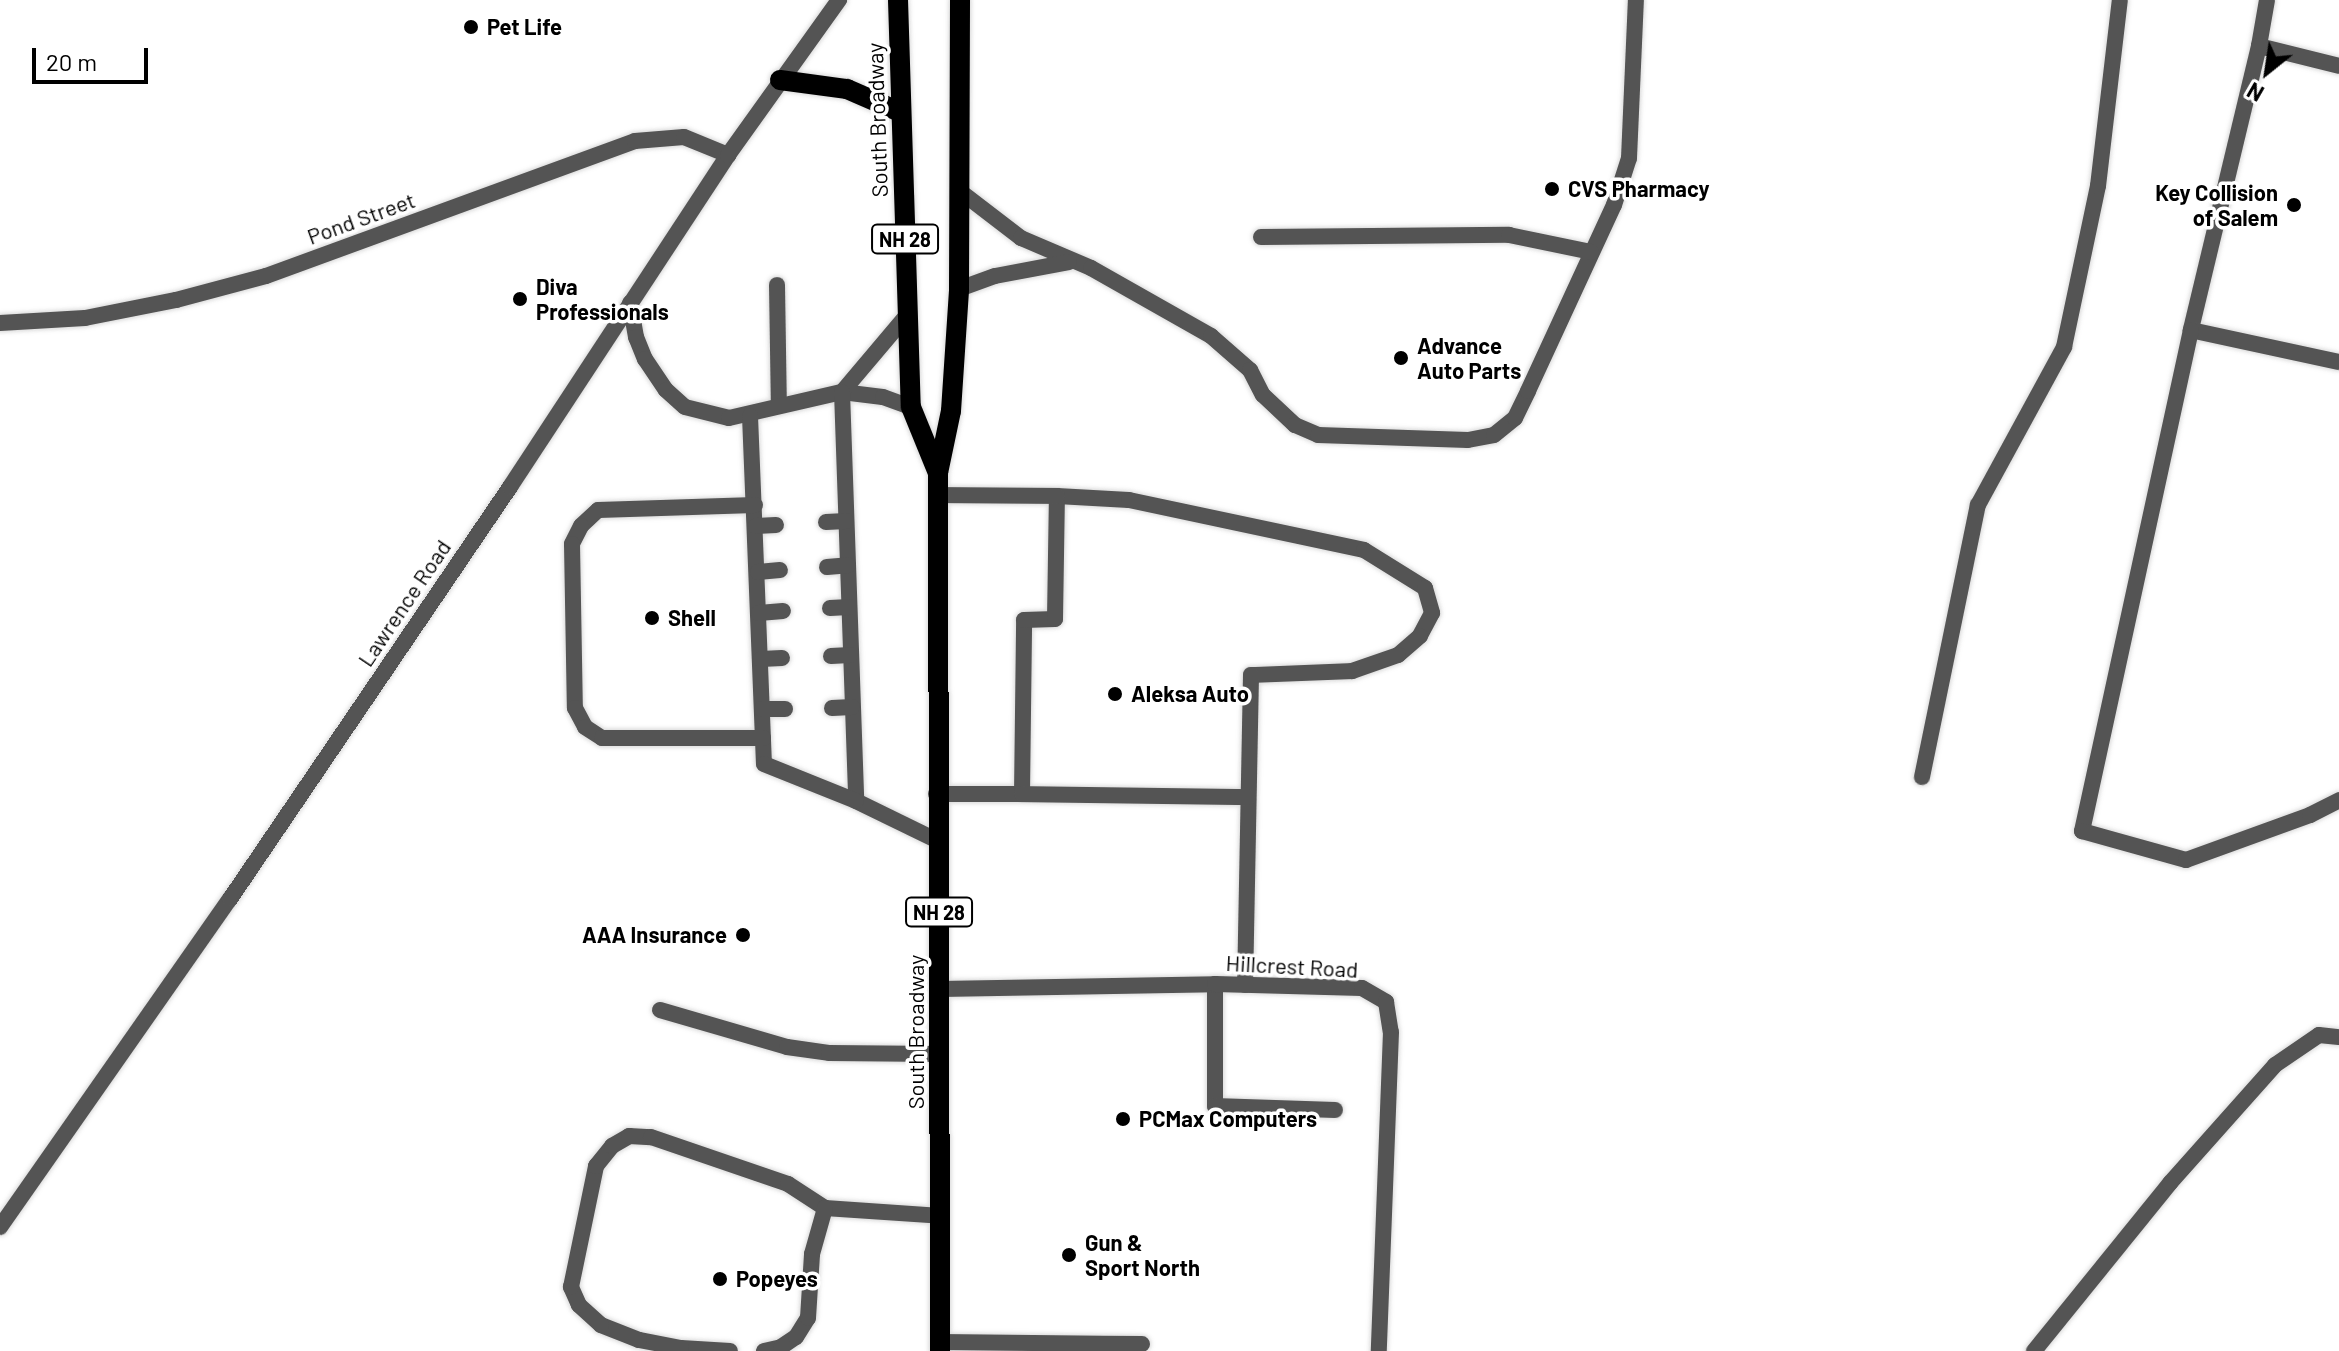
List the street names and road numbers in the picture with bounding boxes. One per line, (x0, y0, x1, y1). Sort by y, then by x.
street label: South Broadway (861, 42, 893, 198)
street label: Pond Street (303, 186, 419, 250)
road number: NH 28 (871, 223, 939, 255)
street label: Lawrence Road (352, 535, 456, 671)
road number: NH 28 (905, 896, 973, 928)
street label: Hillcrest Road (1225, 949, 1359, 983)
street label: South Broadway (903, 955, 929, 1109)

